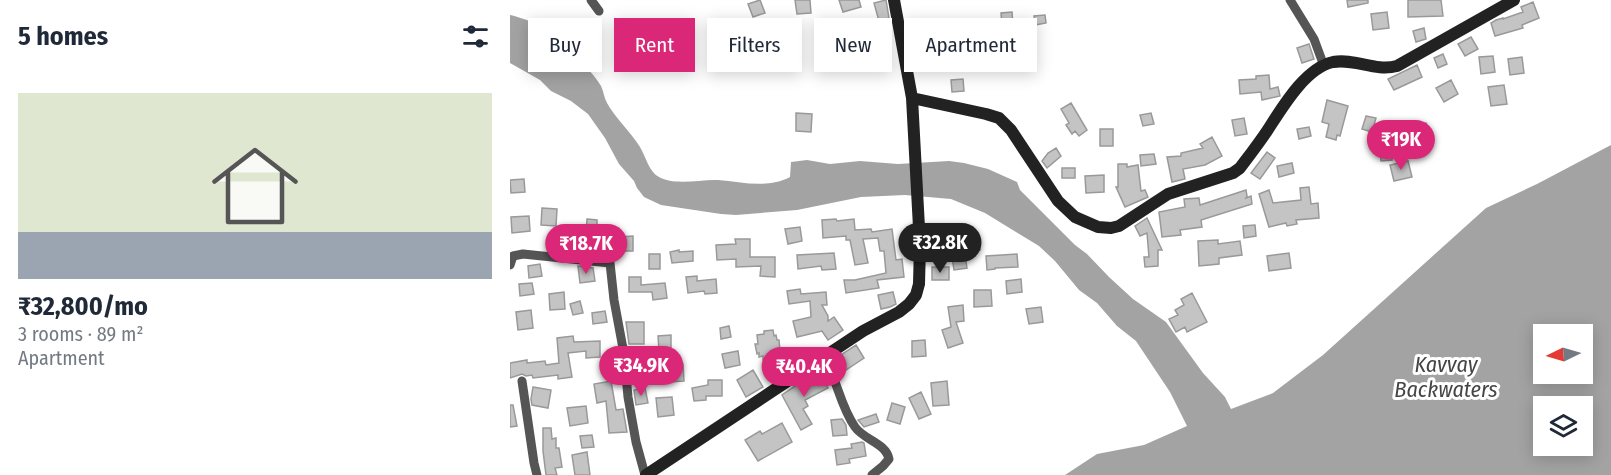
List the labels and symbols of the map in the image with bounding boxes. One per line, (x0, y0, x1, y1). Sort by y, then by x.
pin: ₹19K (1365, 120, 1437, 171)
pin: ₹32.8K (891, 223, 989, 274)
pin: ₹18.7K (537, 224, 635, 275)
north arrow (1533, 324, 1593, 384)
pin: ₹34.9K (592, 346, 690, 397)
pin: ₹40.4K (755, 347, 853, 398)
water label: Kavvay Backwaters (1394, 351, 1498, 403)

